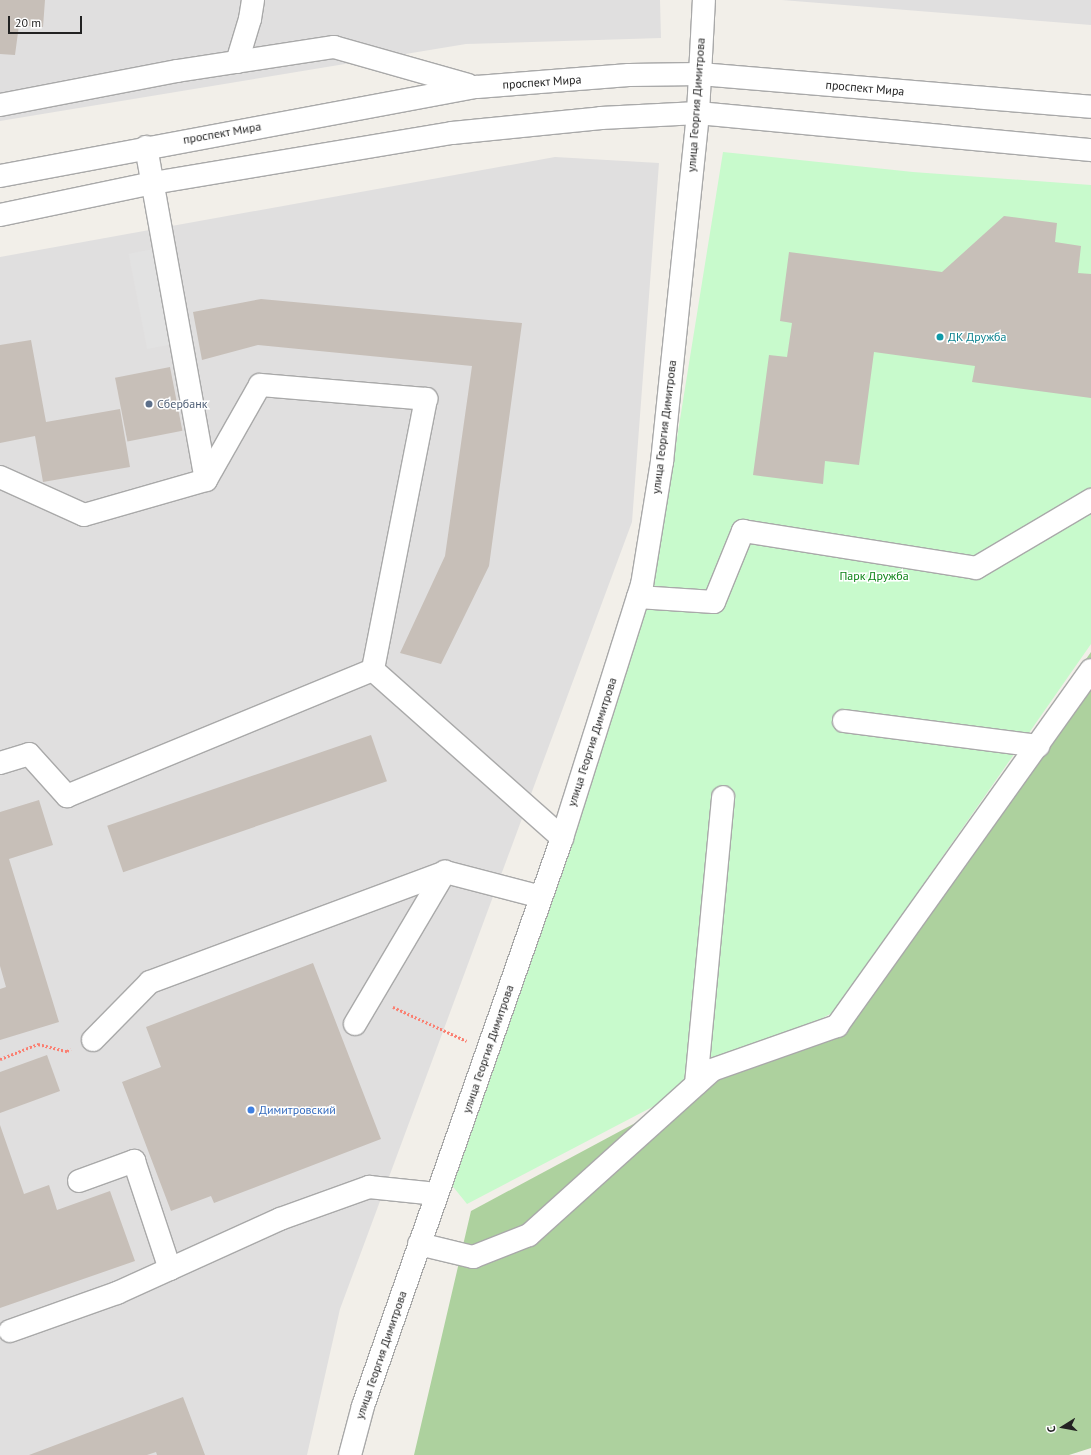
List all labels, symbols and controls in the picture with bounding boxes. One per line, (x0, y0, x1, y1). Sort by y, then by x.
scale bar (10, 8, 84, 34)
text: 20 m (15, 15, 41, 30)
street label: улица Георгия Димитрова (684, 37, 708, 173)
street label: проспект Мира (502, 72, 582, 92)
street label: проспект Мира (825, 77, 905, 99)
street label: проспект Мира (182, 119, 262, 147)
place label: ДК Дружба (948, 330, 1007, 344)
marker: ДК Дружба (935, 332, 945, 342)
street label: улица Георгия Димитрова (649, 359, 679, 495)
place label: Сбербанк (157, 397, 207, 411)
marker: Сбербанк (144, 399, 154, 409)
park label: Парк Дружба (839, 569, 909, 583)
street label: улица Георгия Димитрова (564, 676, 620, 808)
street label: улица Георгия Димитрова (459, 983, 517, 1115)
place label: Димитровский (259, 1103, 336, 1117)
marker: Димитровский (246, 1105, 256, 1115)
street label: улица Георгия Димитрова (352, 1289, 410, 1421)
north arrow (1043, 1407, 1083, 1447)
text: С (1044, 1425, 1059, 1434)

